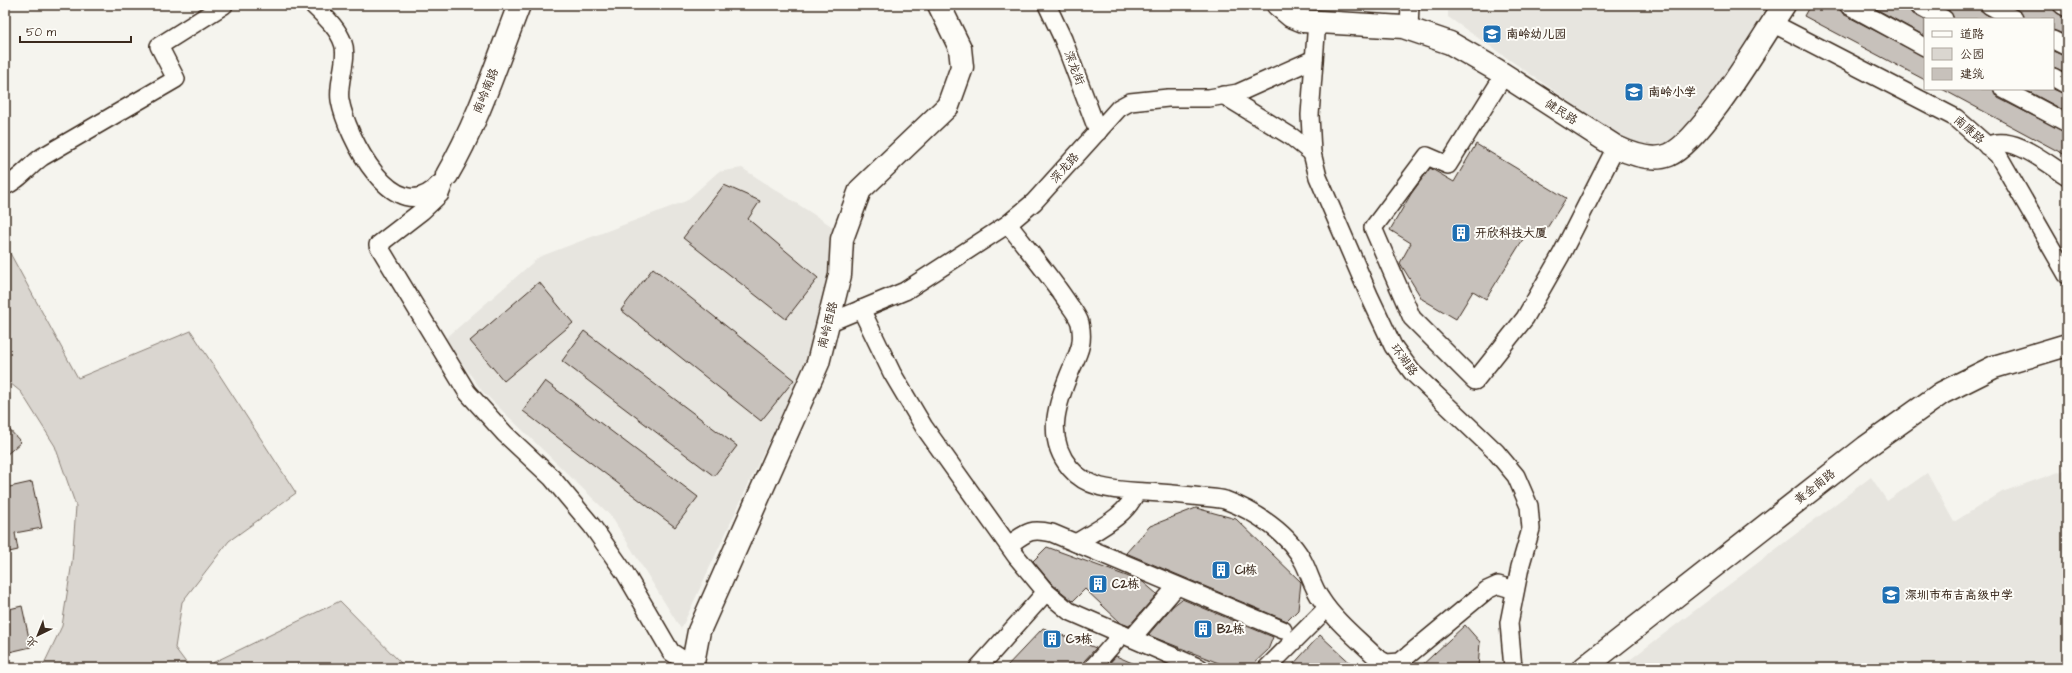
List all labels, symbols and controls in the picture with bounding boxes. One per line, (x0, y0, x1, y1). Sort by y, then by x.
scale bar (20, 18, 131, 44)
legend (1924, 18, 2054, 90)
school or university icon: 南岭幼儿园 (1481, 23, 1503, 45)
text: 50 m (26, 24, 57, 41)
place label: 南岭幼儿园 (1506, 26, 1566, 43)
text: 道路 (1960, 26, 1984, 43)
text: 公园 (1960, 46, 1984, 63)
street label: 深龙街 (1060, 48, 1088, 88)
street label: 南岭南路 (469, 66, 503, 116)
text: 建筑 (1960, 66, 1984, 83)
school or university icon: 南岭小学 (1623, 81, 1645, 103)
place label: 南岭小学 (1648, 84, 1696, 101)
street label: 健民路 (1541, 95, 1581, 129)
street label: 南康路 (1950, 112, 1988, 148)
street label: 深龙路 (1047, 149, 1083, 187)
building icon: 开欣科技大厦 (1450, 222, 1472, 244)
place label: 开欣科技大厦 (1475, 225, 1547, 242)
street label: 南岭西路 (814, 300, 842, 350)
street label: 环湖路 (1387, 340, 1421, 380)
street label: 黄金南路 (1791, 466, 1839, 508)
building icon: C1栋 (1210, 559, 1232, 581)
place label: C1栋 (1235, 562, 1257, 579)
building icon: C2栋 (1087, 573, 1109, 595)
place label: C2栋 (1112, 576, 1139, 593)
school or university icon: 深圳市布吉高级中学 (1880, 584, 1902, 606)
place label: 深圳市布吉高级中学 (1905, 587, 2013, 604)
north arrow (18, 615, 58, 655)
building icon: B2栋 (1192, 618, 1214, 640)
place label: B2栋 (1217, 621, 1244, 638)
building icon: C3栋 (1041, 628, 1063, 650)
place label: C3栋 (1066, 631, 1093, 648)
text: 北 (22, 633, 41, 651)

